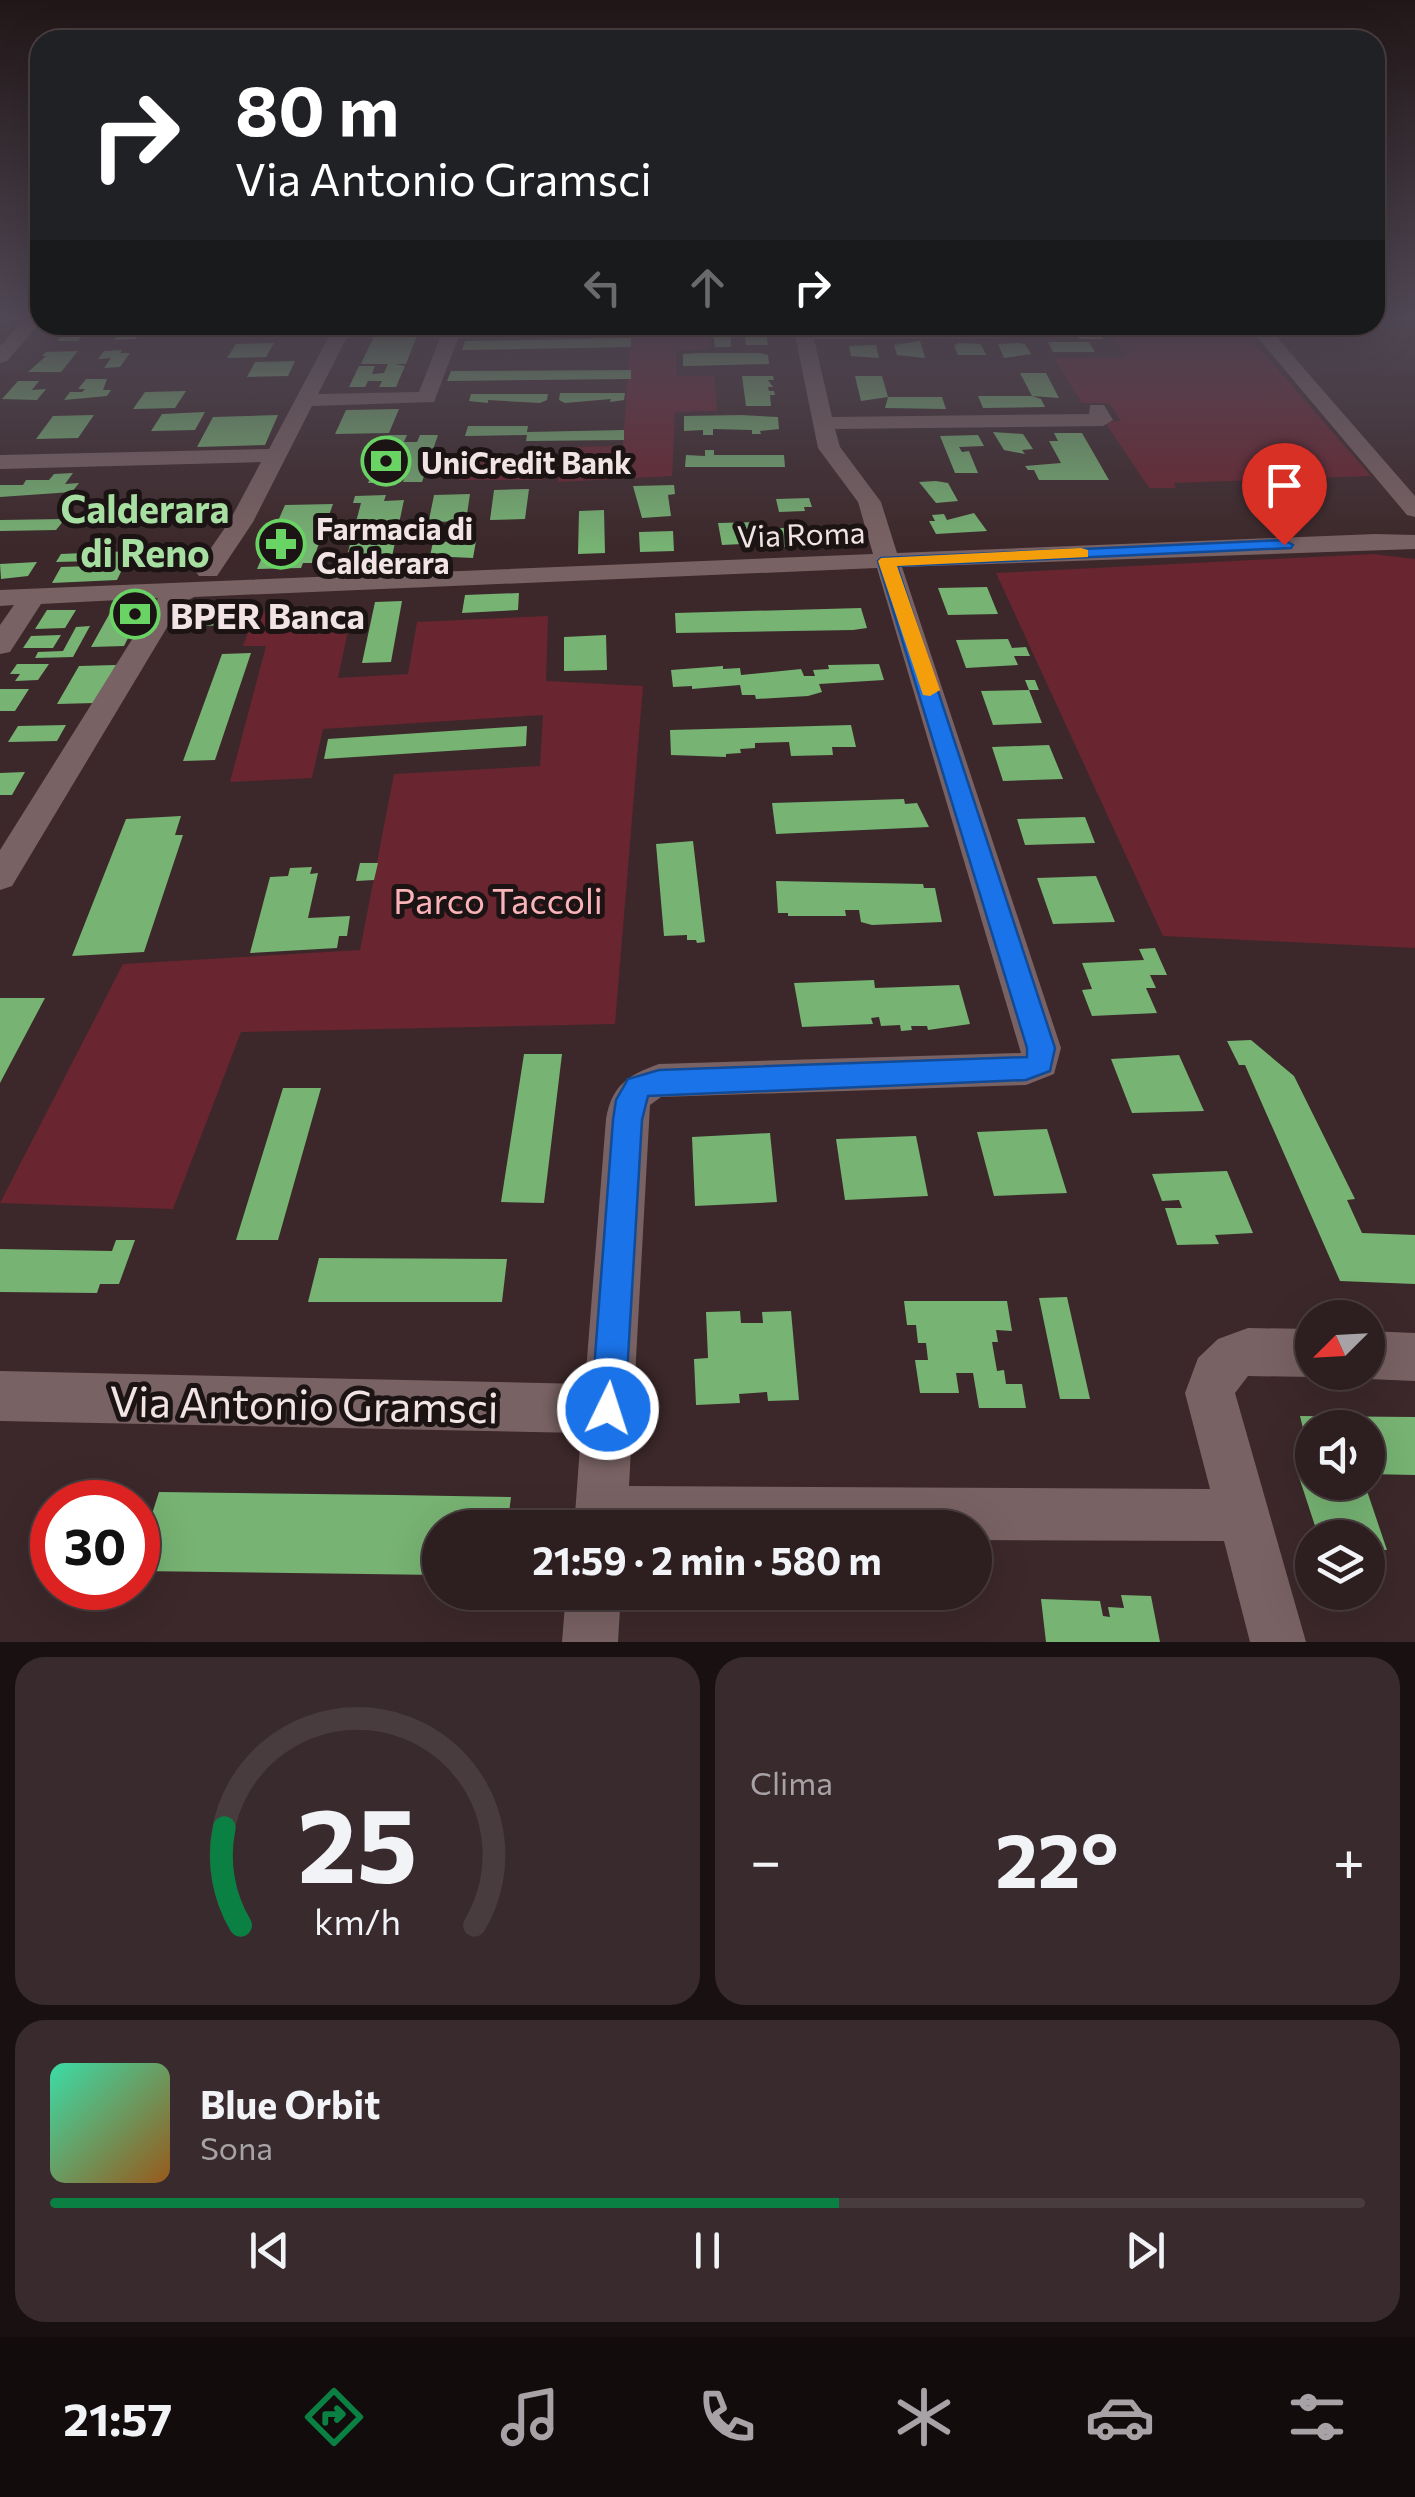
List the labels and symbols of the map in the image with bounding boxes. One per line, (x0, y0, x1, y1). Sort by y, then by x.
bank icon: UniCredit Bank (360, 435, 412, 487)
place label: UniCredit Bank (421, 443, 631, 480)
pin (1242, 443, 1327, 546)
district label: Calderara di Reno (60, 484, 230, 575)
place label: Farmacia di Calderara (316, 509, 473, 580)
street label: Via Roma (736, 512, 866, 554)
pharmacy icon: Farmacia di Calderara (255, 518, 307, 570)
bank icon: BPER Banca (109, 588, 161, 640)
place label: BPER Banca (170, 593, 365, 636)
park label: Parco Taccoli (393, 878, 603, 921)
north arrow (1295, 1300, 1385, 1390)
position arrow (556, 1357, 660, 1461)
street label: Via Antonio Gramsci (109, 1374, 499, 1432)
speed limit sign: 30 (30, 1480, 160, 1610)

